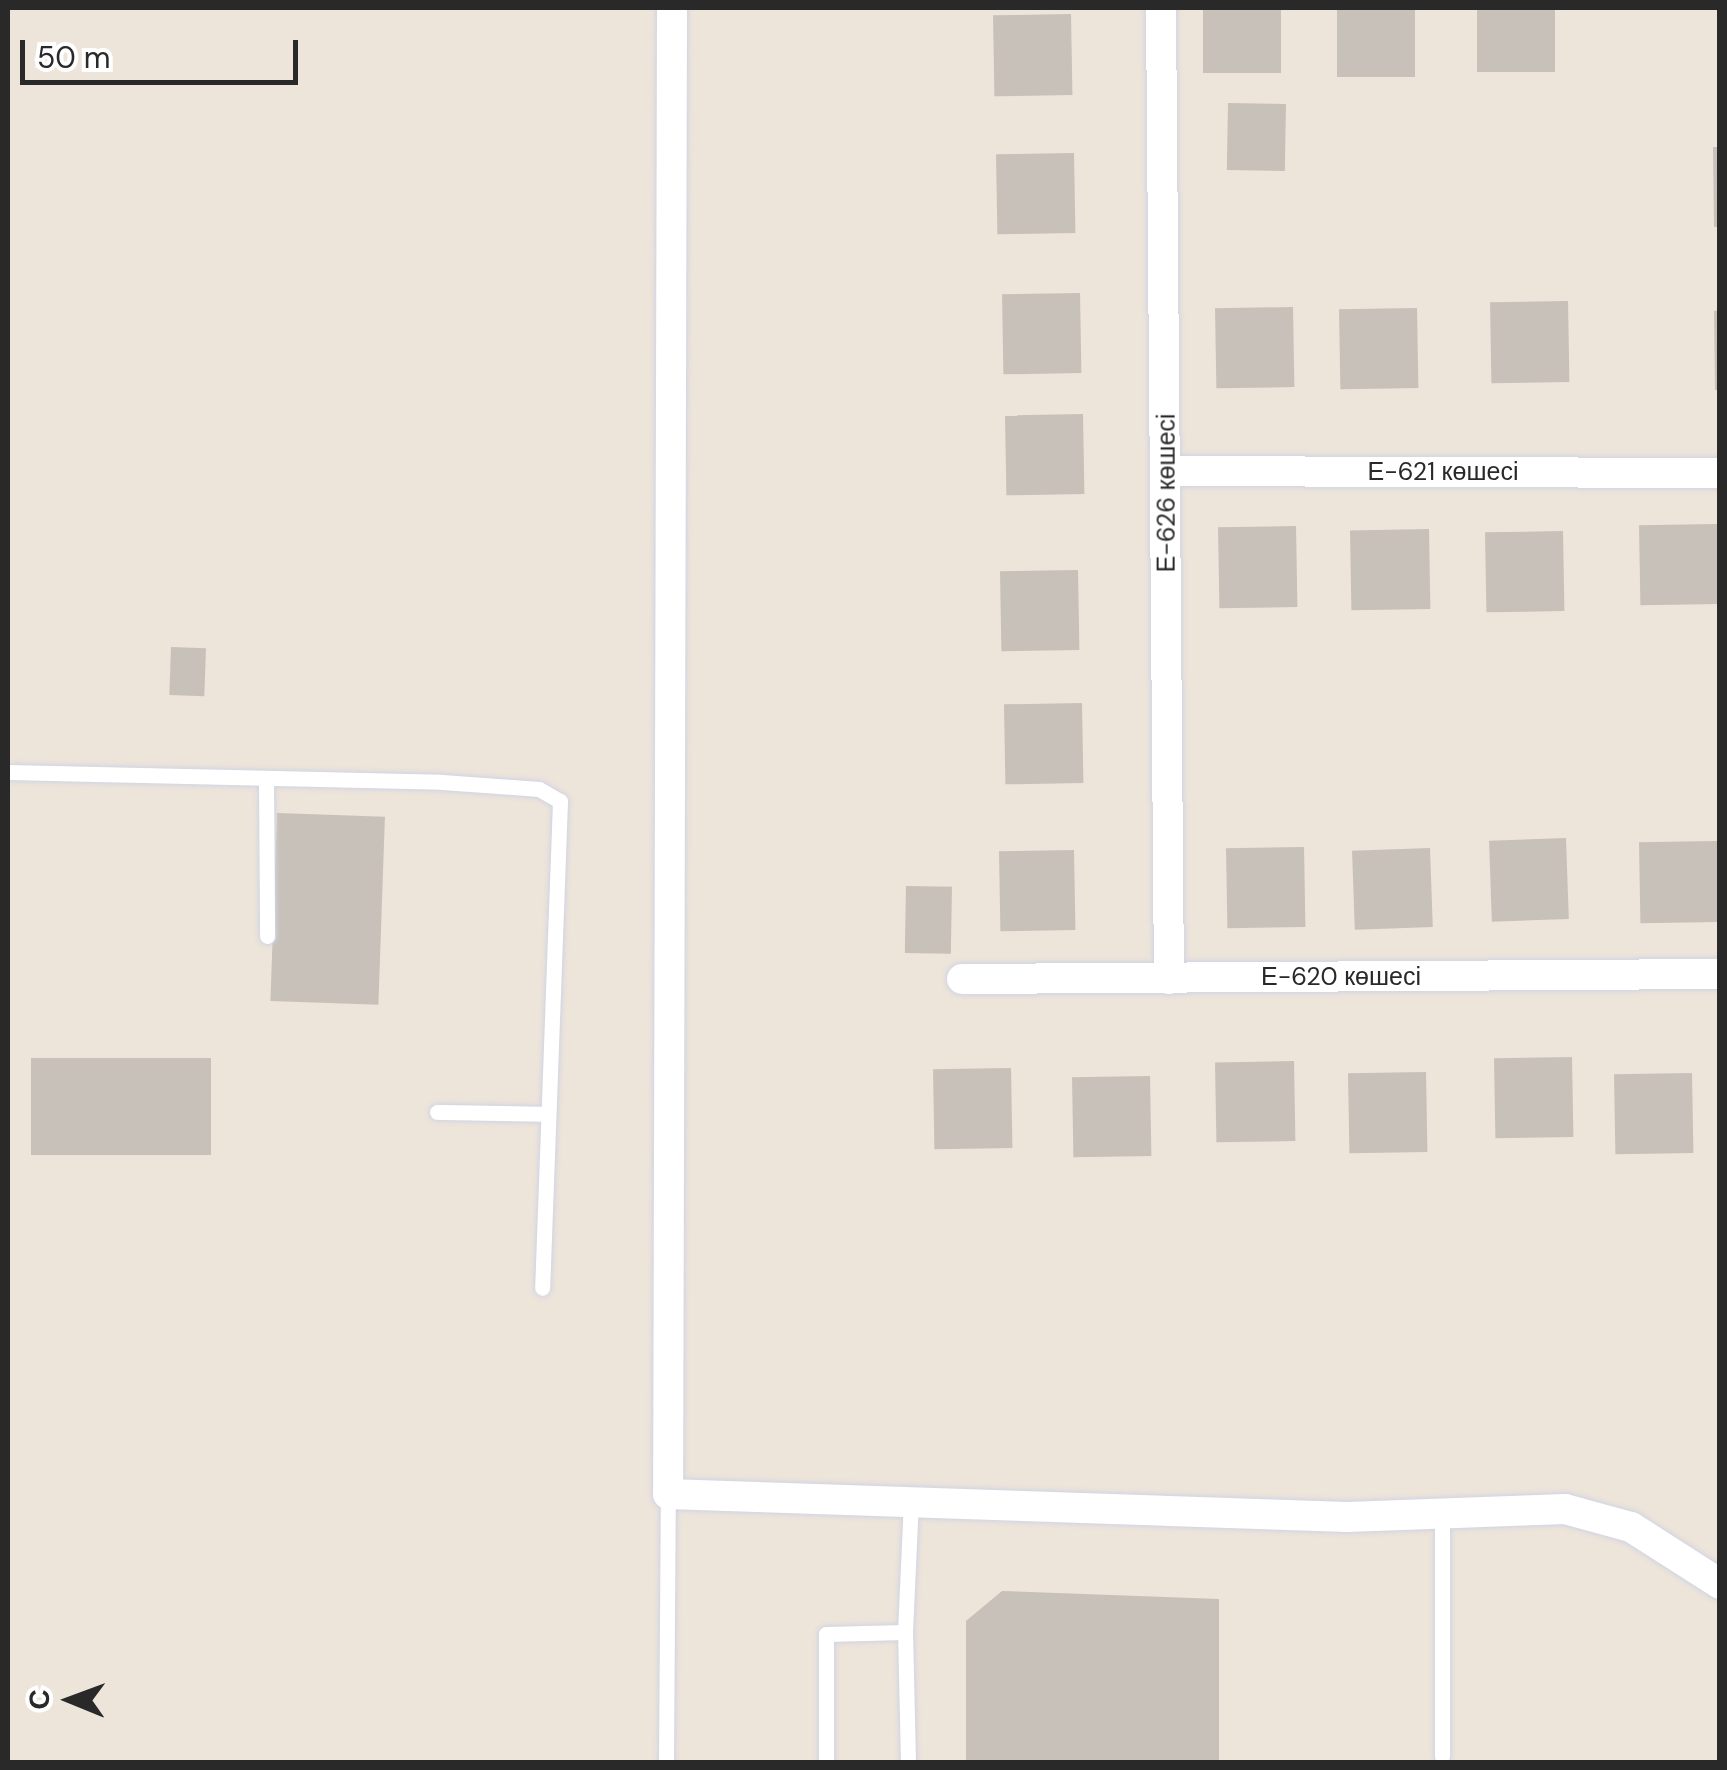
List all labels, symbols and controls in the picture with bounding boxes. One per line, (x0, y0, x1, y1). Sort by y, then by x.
scale bar (25, 20, 302, 82)
text: 50 m (37, 38, 111, 77)
street label: Е-626 көшесі (1152, 414, 1182, 572)
street label: Е-621 көшесі (1368, 457, 1518, 487)
street label: Е-620 көшесі (1261, 962, 1421, 992)
north arrow (20, 1650, 120, 1750)
text: С (21, 1689, 58, 1710)

